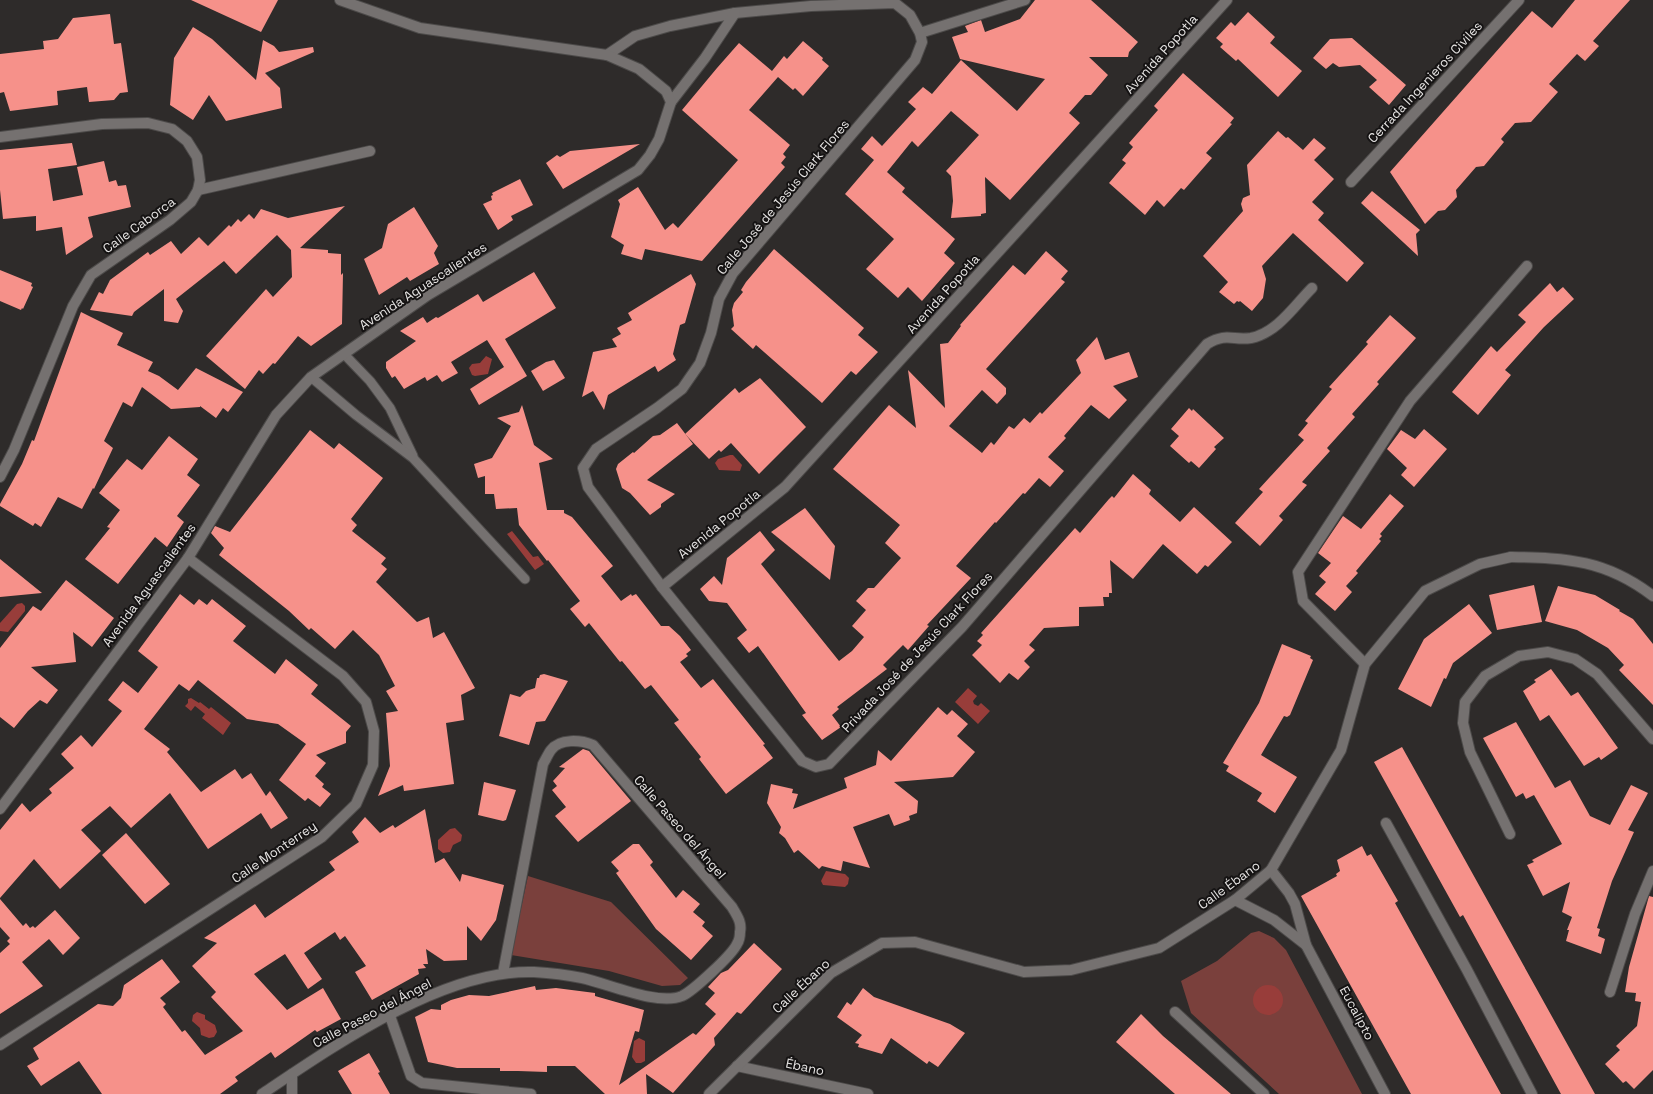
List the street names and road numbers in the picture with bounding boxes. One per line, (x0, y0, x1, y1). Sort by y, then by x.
street label: Avenida Popotla (1121, 10, 1202, 97)
street label: Cerrada Ingenieros Civiles (1364, 17, 1486, 146)
street label: Calle José de Jesús Clark Flores (713, 116, 853, 278)
street label: Calle Caborca (99, 193, 179, 257)
street label: Avenida Aguascalientes (356, 238, 490, 334)
street label: Avenida Popotla (903, 250, 984, 337)
street label: Avenida Popotla (674, 485, 764, 562)
street label: Avenida Aguascalientes (98, 520, 200, 650)
street label: Privada José de Jesús Clark Flores (838, 568, 996, 736)
street label: Calle Paseo del Ángel (630, 772, 730, 882)
street label: Calle Monterrey (228, 817, 320, 887)
street label: Calle Ébano (1195, 857, 1263, 913)
street label: Calle Ébano (769, 955, 833, 1017)
street label: Calle Paseo del Ángel (310, 974, 434, 1052)
street label: Eucalipto (1336, 983, 1378, 1043)
street label: Ébano (784, 1055, 826, 1079)

